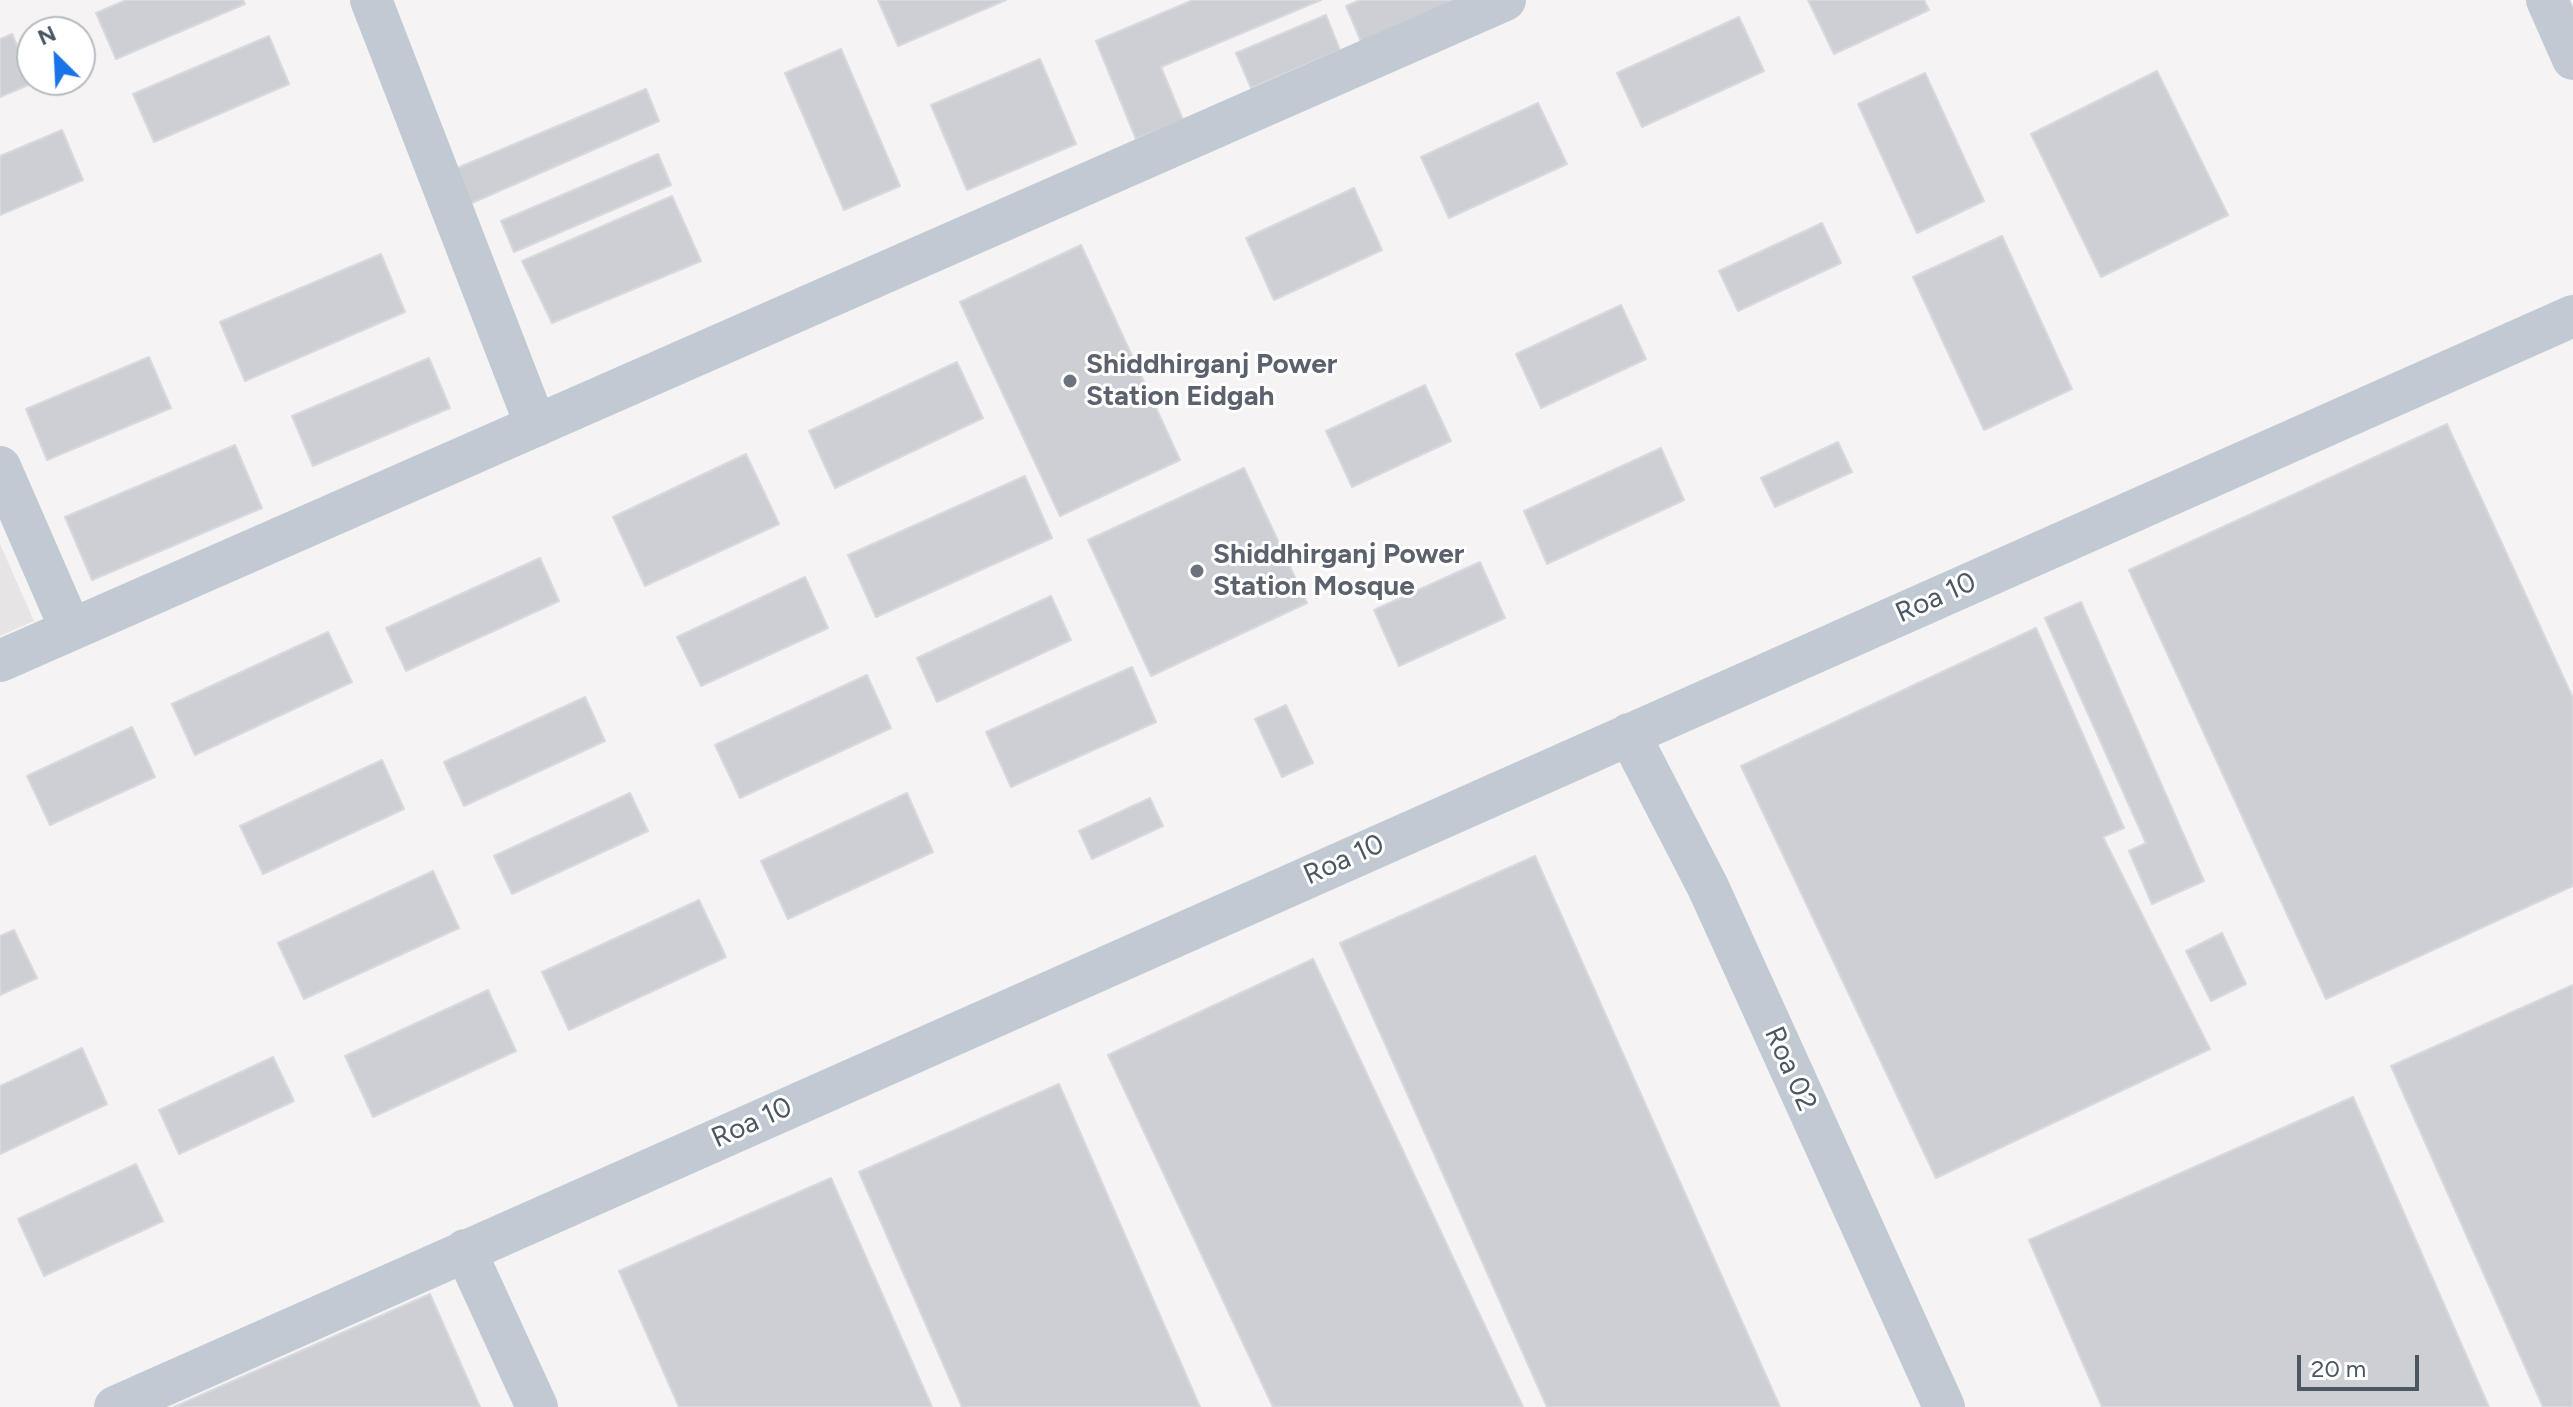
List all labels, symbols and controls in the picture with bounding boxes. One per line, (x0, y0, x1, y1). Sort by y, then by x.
north arrow (16, 16, 96, 96)
text: N (34, 20, 60, 51)
place label: Shiddhirganj Power Station Eidgah (1086, 348, 1337, 414)
marker: Shiddhirganj Power Station Eidgah (1061, 372, 1079, 390)
place label: Shiddhirganj Power Station Mosque (1213, 538, 1464, 604)
marker: Shiddhirganj Power Station Mosque (1188, 562, 1206, 580)
street label: Roa 10 (1891, 565, 1981, 631)
street label: Roa 10 (1299, 827, 1389, 893)
street label: Roa 02 (1757, 1022, 1823, 1116)
street label: Roa 10 (707, 1090, 797, 1156)
scale bar (2301, 1339, 2423, 1389)
text: 20 m (2311, 1354, 2366, 1383)

